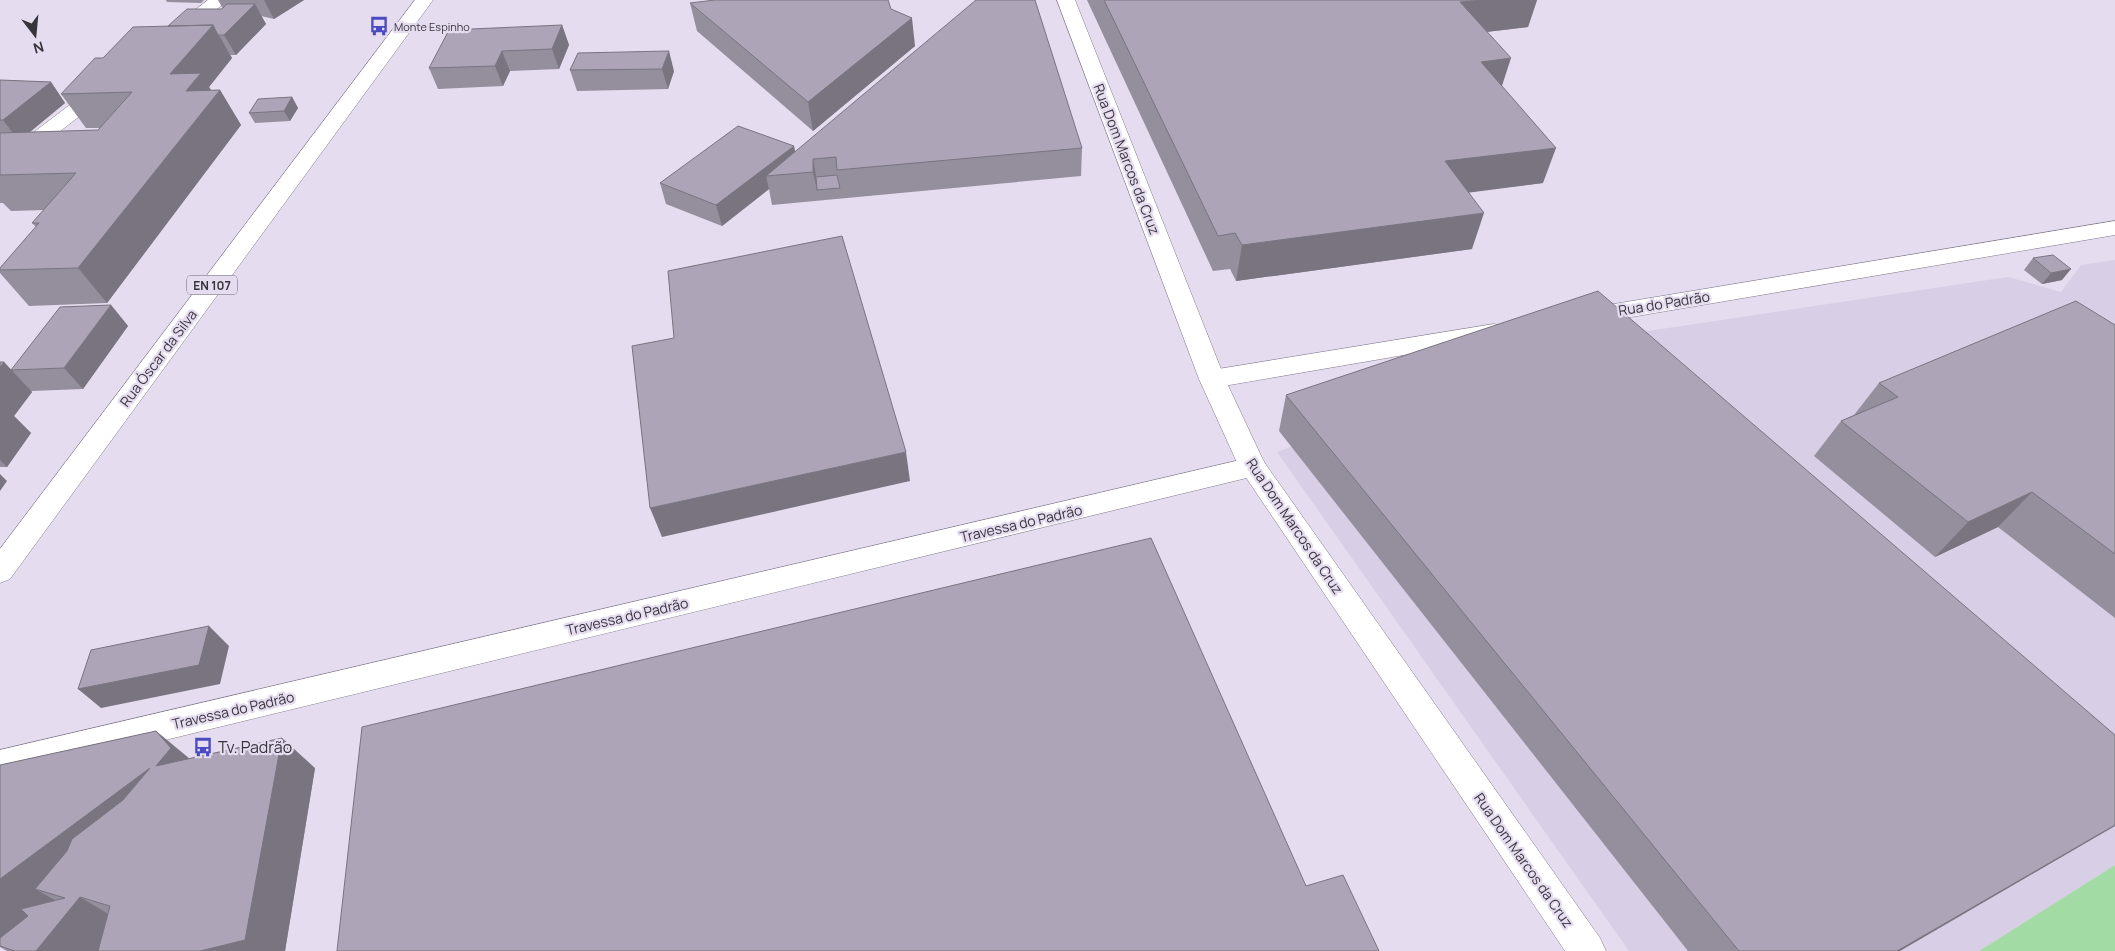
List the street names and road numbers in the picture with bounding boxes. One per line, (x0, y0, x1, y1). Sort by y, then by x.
street label: Rua Dom Marcos da Cruz (1089, 81, 1165, 237)
road number: EN 107 (187, 276, 237, 294)
street label: Rua do Padrão (1617, 286, 1711, 320)
street label: Rua Óscar da Silva (115, 306, 201, 410)
street label: Rua Dom Marcos da Cruz (1242, 454, 1348, 598)
street label: Travessa do Padrão (958, 500, 1084, 546)
street label: Travessa do Padrão (564, 593, 690, 639)
street label: Travessa do Padrão (170, 687, 296, 733)
street label: Rua Dom Marcos da Cruz (1470, 789, 1578, 931)

